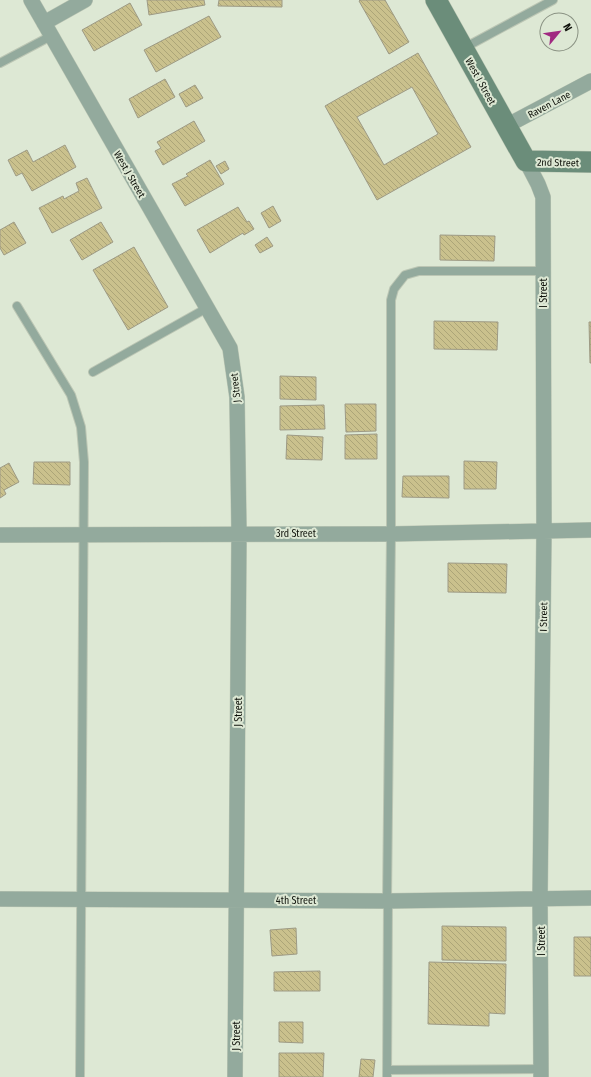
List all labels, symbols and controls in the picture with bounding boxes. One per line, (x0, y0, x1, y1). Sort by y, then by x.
north arrow (539, 12, 579, 52)
text: N (560, 21, 575, 33)
street label: West I Street (462, 56, 498, 108)
street label: Raven Lane (526, 89, 573, 121)
street label: West J Street (111, 149, 148, 201)
street label: 2nd Street (537, 157, 580, 169)
street label: I Street (538, 277, 550, 308)
street label: J Street (228, 372, 244, 403)
street label: 3rd Street (276, 528, 317, 540)
street label: I Street (538, 601, 550, 632)
street label: J Street (233, 696, 245, 727)
street label: 4th Street (276, 895, 317, 907)
street label: I Street (536, 925, 548, 956)
street label: J Street (231, 1020, 243, 1051)

